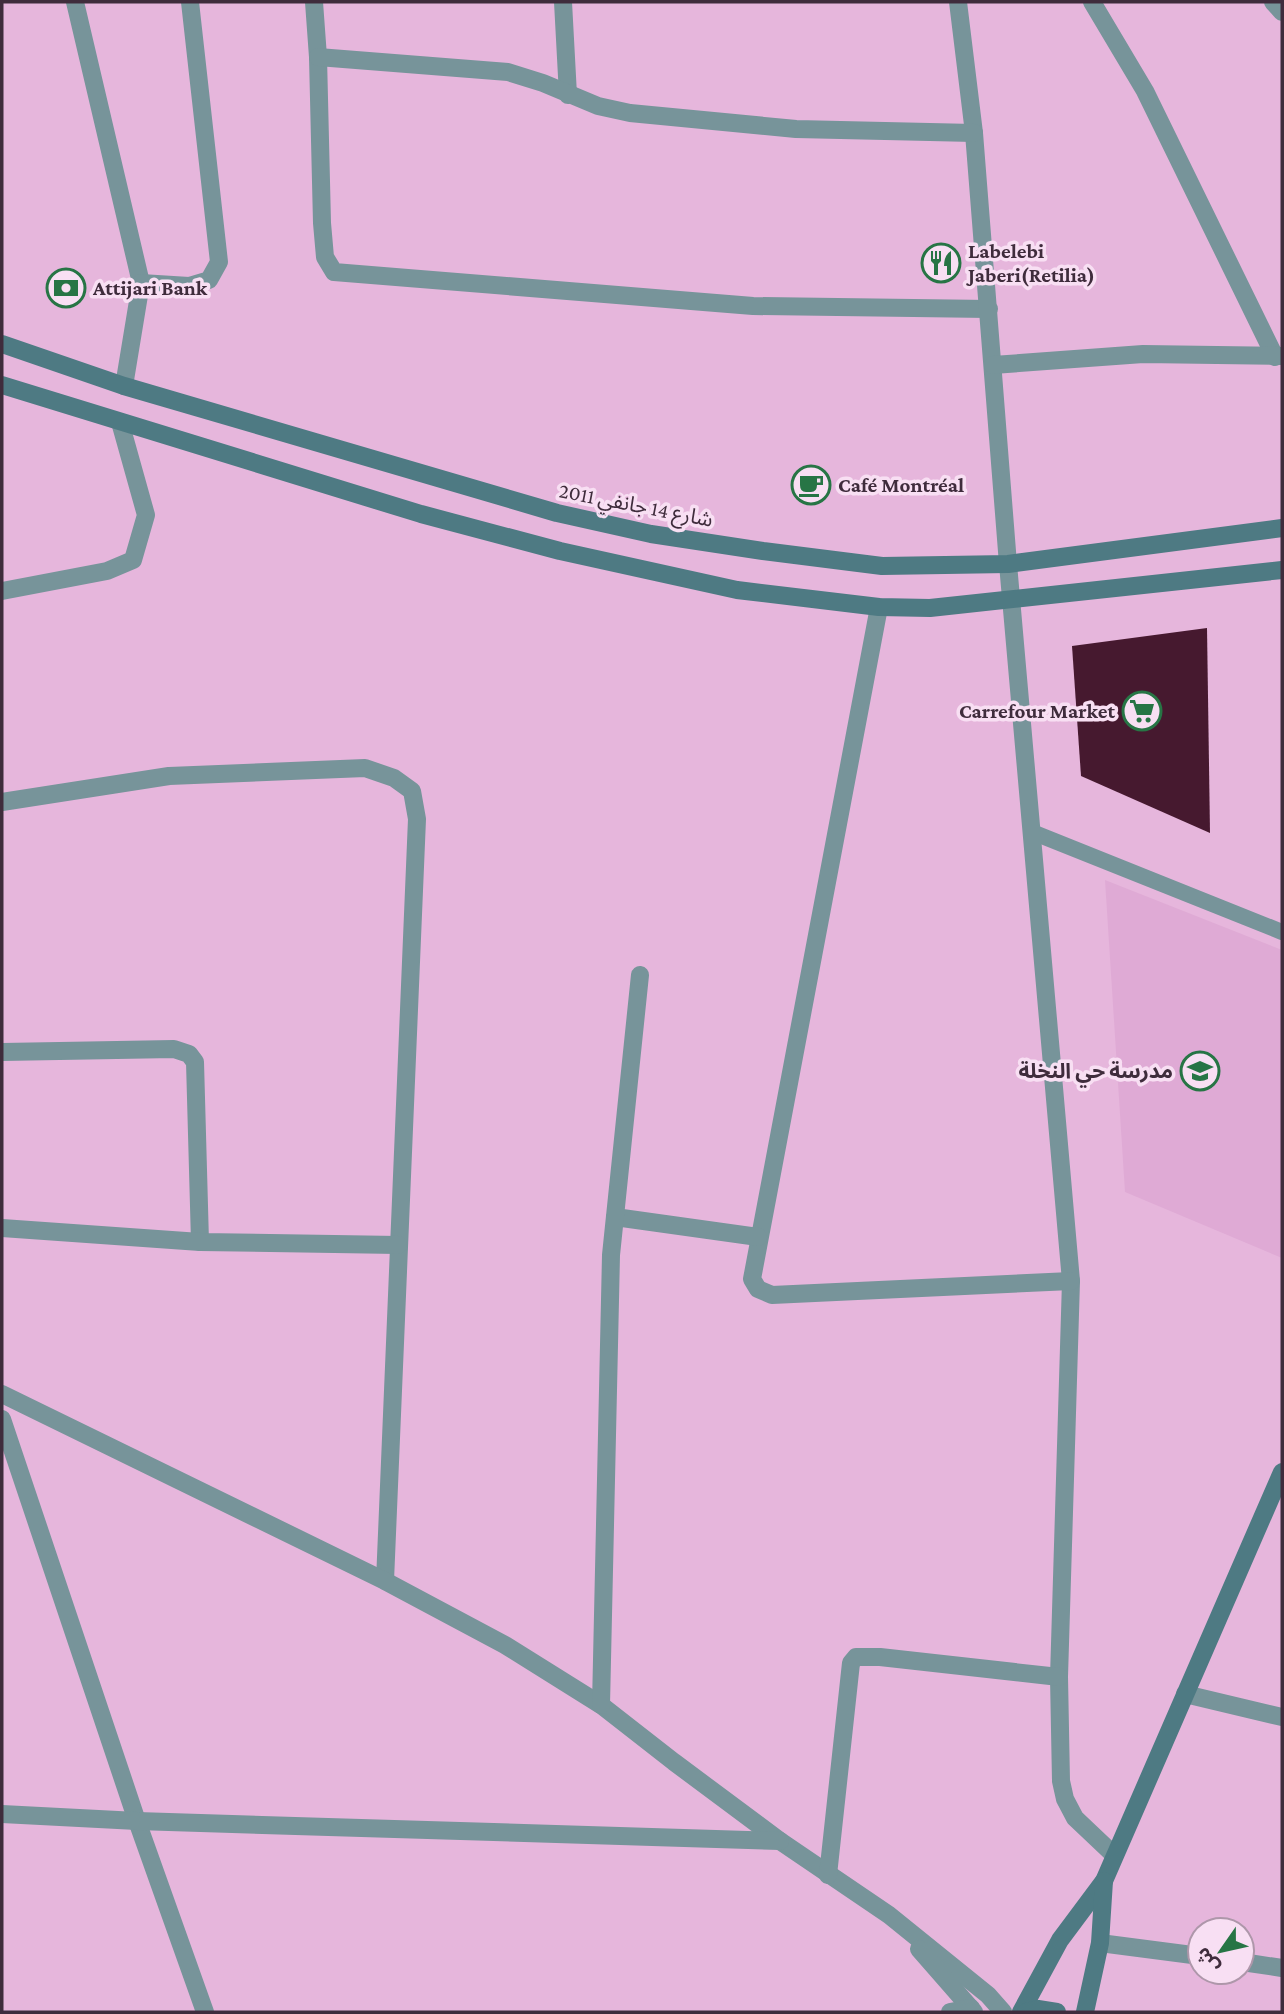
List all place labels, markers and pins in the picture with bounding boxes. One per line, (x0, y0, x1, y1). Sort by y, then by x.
place label: Labelebi Jaberi(Retilia) (966, 239, 1095, 287)
restaurant icon: Labelebi Jaberi(Retilia) (920, 242, 962, 284)
bank icon: Attijari Bank (45, 267, 87, 309)
place label: Attijari Bank (92, 276, 208, 300)
cafe icon: Café Montréal (790, 464, 832, 506)
place label: Café Montréal (838, 473, 964, 497)
supermarket icon: Carrefour Market (1121, 690, 1163, 732)
place label: Carrefour Market (959, 699, 1115, 723)
school or university icon: مدرسة حي النخلة (1179, 1050, 1221, 1092)
place label: مدرسة حي النخلة (1018, 1059, 1173, 1088)

